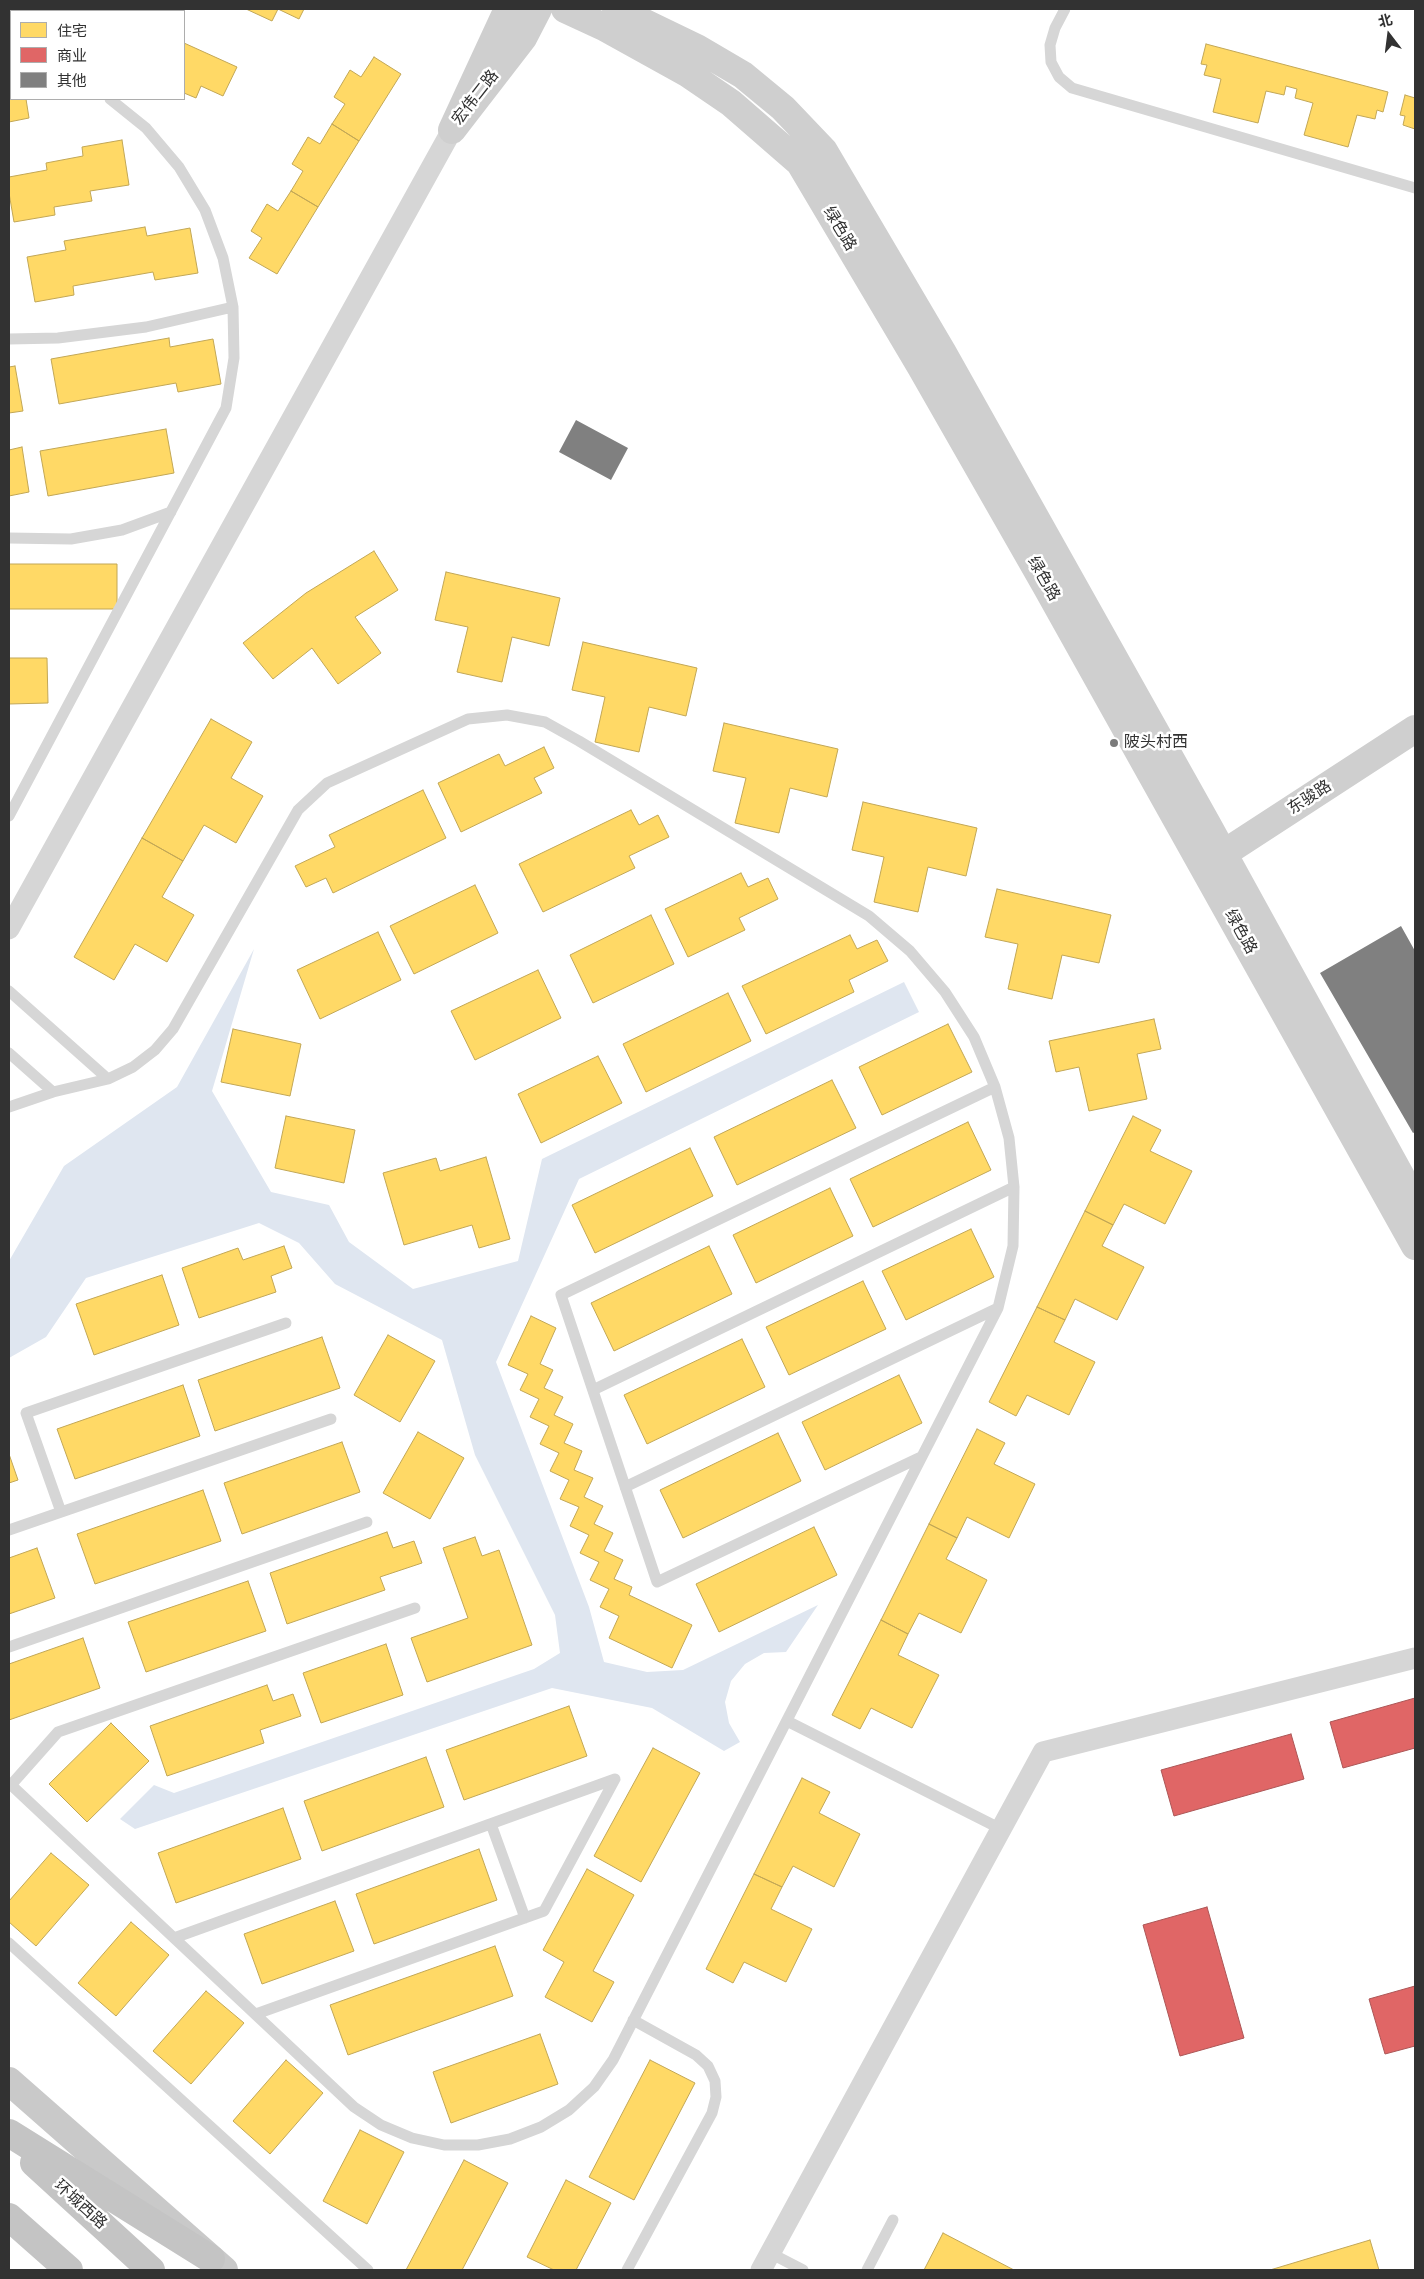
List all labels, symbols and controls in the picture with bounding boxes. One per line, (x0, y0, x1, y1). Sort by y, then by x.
legend (10, 10, 185, 100)
north arrow (1364, 10, 1414, 60)
text: 北 (1376, 11, 1394, 30)
text: 住宅 (57, 22, 87, 40)
text: 商业 (57, 47, 87, 65)
street label: 宏伟二路 (449, 67, 503, 129)
text: 其他 (57, 72, 87, 90)
street label: 绿色路 (818, 203, 860, 255)
street label: 绿色路 (1023, 553, 1063, 605)
place label: 陂头村西 (1124, 733, 1188, 753)
marker: 陂头村西 (1108, 737, 1120, 749)
street label: 东骏路 (1285, 777, 1335, 819)
street label: 绿色路 (1220, 906, 1260, 958)
street label: 环城西路 (50, 2176, 110, 2234)

